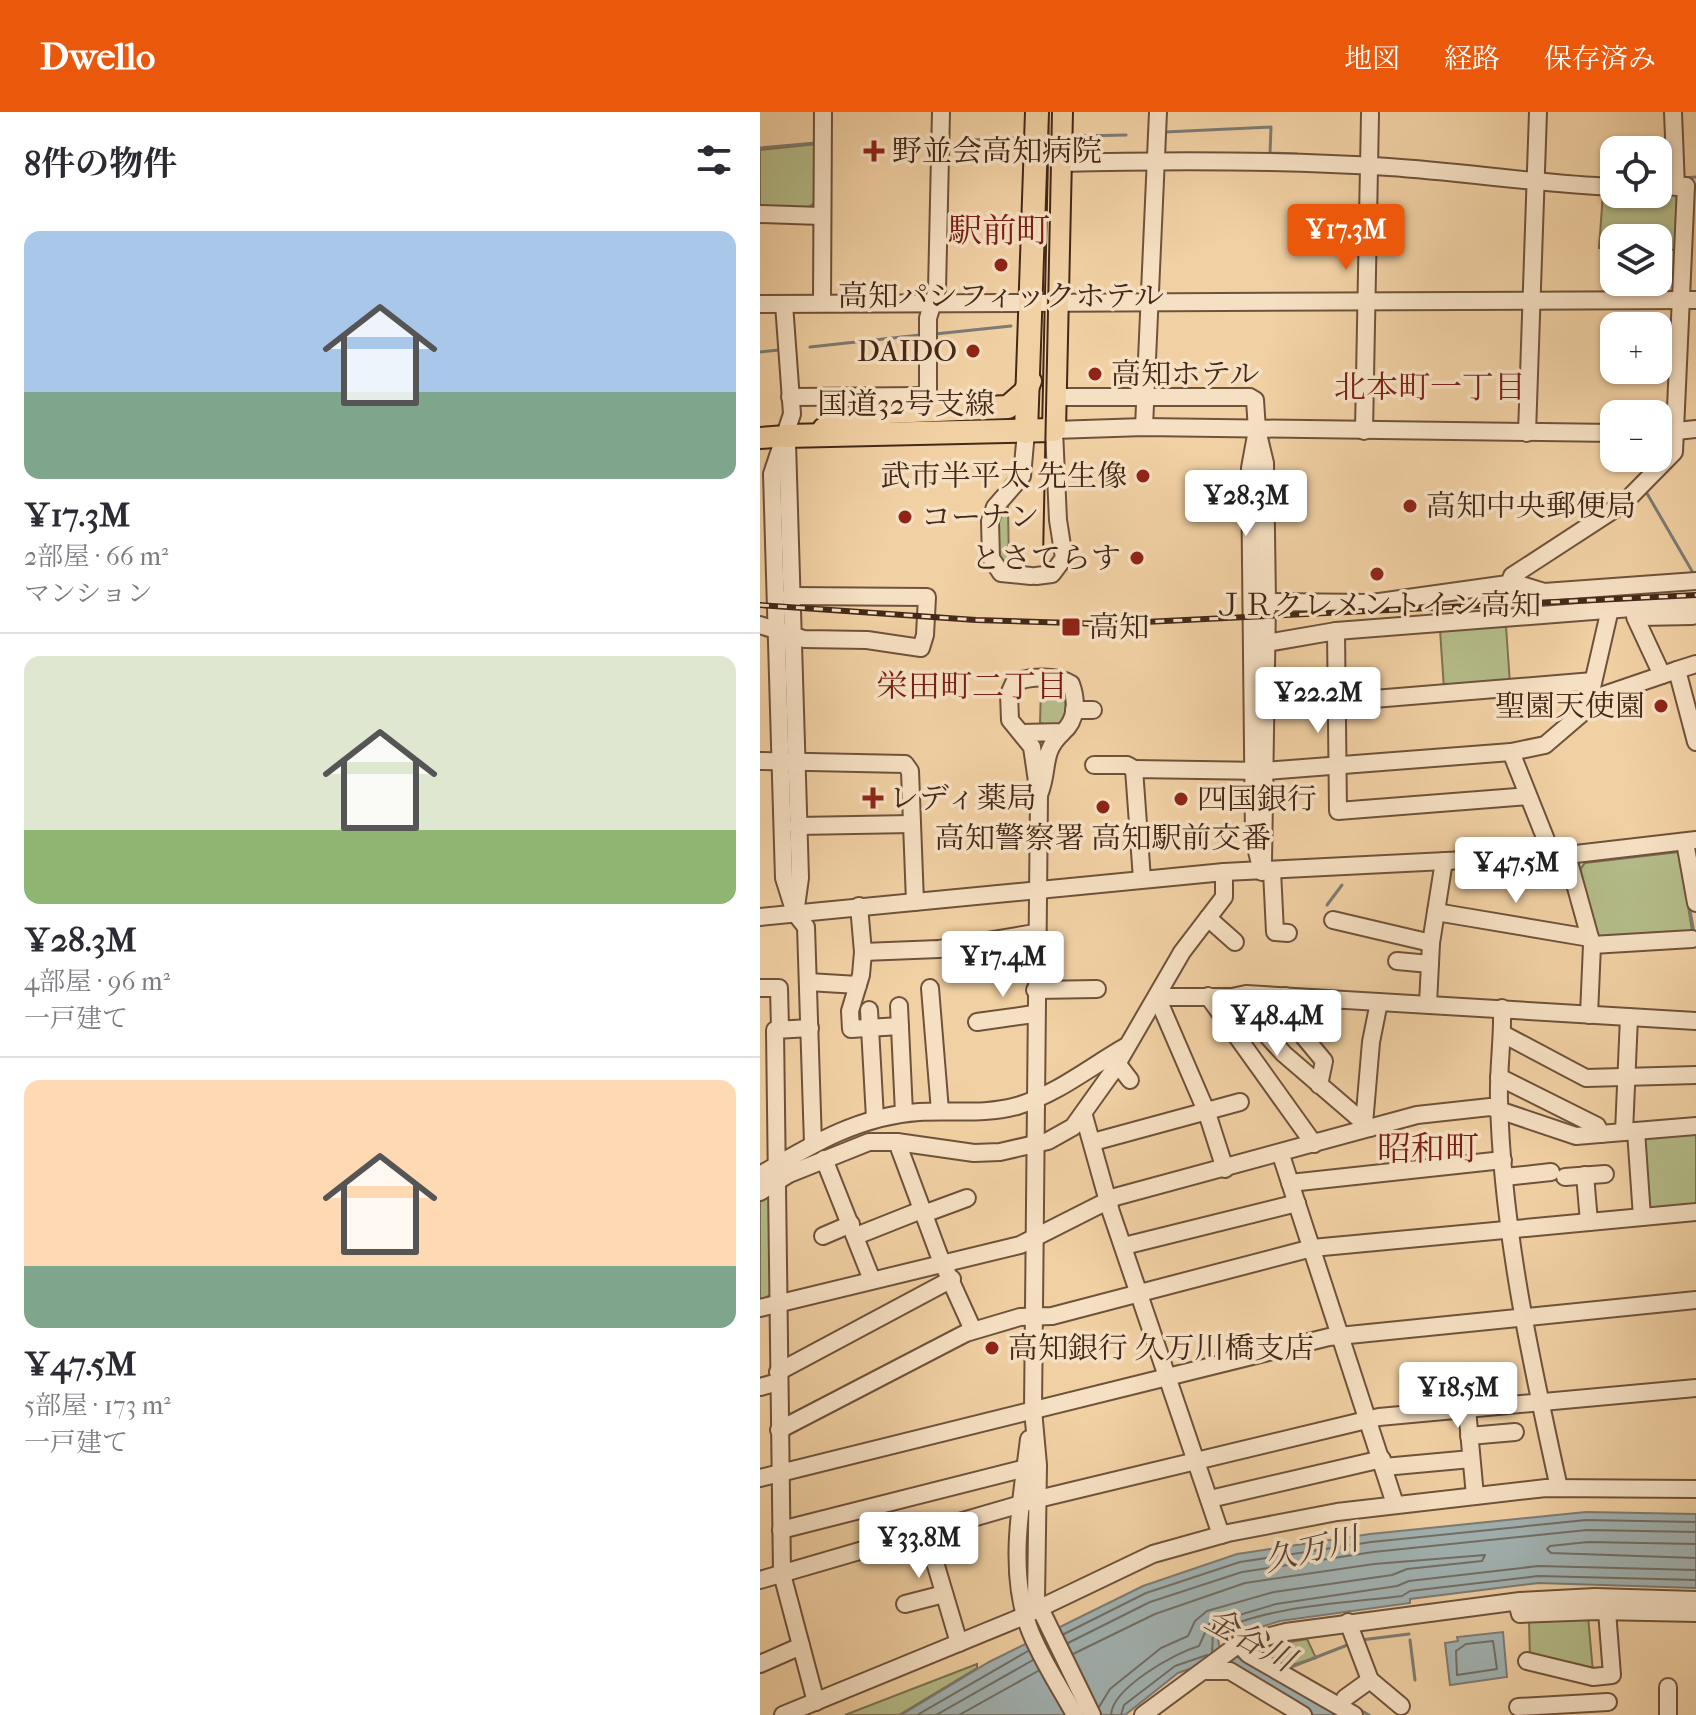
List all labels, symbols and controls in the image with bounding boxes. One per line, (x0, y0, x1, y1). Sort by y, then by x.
text: Dwello (40, 34, 155, 79)
text: 地図 (1344, 42, 1400, 75)
text: 経路 (1444, 42, 1500, 75)
text: 保存済み (1544, 42, 1656, 75)
place label: 野並会高知病院 (892, 134, 1102, 169)
map controls (1600, 136, 1672, 472)
button: locate (1600, 136, 1672, 208)
icon: filters (692, 138, 736, 182)
marker: 野並会高知病院 (863, 140, 885, 162)
text: 8件の物件 (24, 144, 177, 184)
pin: ¥17.3M (1281, 204, 1411, 272)
district label: 駅前町 (948, 211, 1050, 251)
text: ¥17.3M (1305, 214, 1387, 245)
button: layers (1600, 224, 1672, 296)
marker: 高知パシフィックホテル (992, 256, 1010, 274)
place label: 高知パシフィックホテル (838, 279, 1164, 314)
icon: home (308, 283, 452, 427)
button: + (1600, 312, 1672, 384)
place label: DAIDO (857, 334, 957, 369)
marker: DAIDO (964, 342, 982, 360)
place label: 高知ホテル (1111, 357, 1260, 392)
marker: 高知ホテル (1086, 365, 1104, 383)
district label: 北本町一丁目 (1334, 369, 1526, 406)
street label: 国道32号支線 (817, 387, 995, 422)
button: − (1600, 400, 1672, 472)
place label: 武市半平太 先生像 (881, 459, 1127, 494)
marker: 武市半平太 先生像 (1134, 467, 1152, 485)
pin: ¥28.3M (1181, 470, 1311, 538)
text: ¥28.3M (1203, 480, 1289, 511)
place label: 高知中央郵便局 (1426, 489, 1636, 524)
text: ¥17.3M (24, 495, 130, 535)
marker: 高知中央郵便局 (1401, 497, 1419, 515)
place label: コーナン (921, 500, 1040, 535)
marker: コーナン (896, 508, 914, 526)
text: 2部屋 · 66 m² (24, 541, 168, 572)
place label: とさてらす (971, 541, 1121, 576)
marker: とさてらす (1128, 549, 1146, 567)
marker: ＪＲクレメントイン高知 (1368, 565, 1386, 583)
text: マンション (24, 578, 153, 609)
place label: ＪＲクレメントイン高知 (1213, 588, 1541, 623)
place label: 高知 (1089, 610, 1149, 645)
marker: 高知 (1060, 616, 1082, 638)
pin: ¥22.2M (1253, 667, 1383, 735)
district label: 栄田町二丁目 (876, 668, 1068, 705)
text: ¥22.2M (1273, 677, 1363, 708)
place label: 聖園天使園 (1495, 689, 1645, 724)
marker: 聖園天使園 (1652, 697, 1670, 715)
icon: home (308, 708, 452, 852)
place label: レディ薬局 (889, 781, 1037, 816)
place label: 四国銀行 (1197, 782, 1317, 817)
marker: レディ薬局 (864, 789, 882, 807)
marker: 四国銀行 (1172, 790, 1190, 808)
marker: 高知警察署 高知駅前交番 (1094, 798, 1112, 816)
place label: 高知警察署 高知駅前交番 (935, 821, 1271, 856)
pin: ¥47.5M (1451, 837, 1581, 905)
text: ¥47.5M (1473, 847, 1559, 878)
text: ¥28.3M (24, 920, 137, 960)
pin: ¥17.4M (938, 931, 1068, 999)
text: ¥17.4M (960, 941, 1046, 972)
text: 4部屋 · 96 m² (24, 966, 170, 997)
pin: ¥48.4M (1212, 990, 1342, 1058)
text: ¥48.4M (1230, 1000, 1324, 1031)
text: 一戸建て (24, 1003, 128, 1034)
district label: 昭和町 (1377, 1129, 1479, 1169)
icon: home (308, 1132, 452, 1276)
place label: 高知銀行 久万川橋支店 (1008, 1331, 1314, 1366)
marker: 高知銀行 久万川橋支店 (983, 1339, 1001, 1357)
text: ¥47.5M (24, 1344, 136, 1384)
pin: ¥18.5M (1393, 1362, 1523, 1430)
text: ¥18.5M (1417, 1372, 1499, 1403)
text: 5部屋 · 173 m² (24, 1390, 171, 1421)
text: 一戸建て (24, 1427, 128, 1458)
pin: ¥33.8M (854, 1512, 984, 1580)
water label: 久万川 (1260, 1519, 1365, 1579)
text: ¥33.8M (877, 1522, 961, 1553)
water label: 金谷川 (1199, 1600, 1303, 1680)

